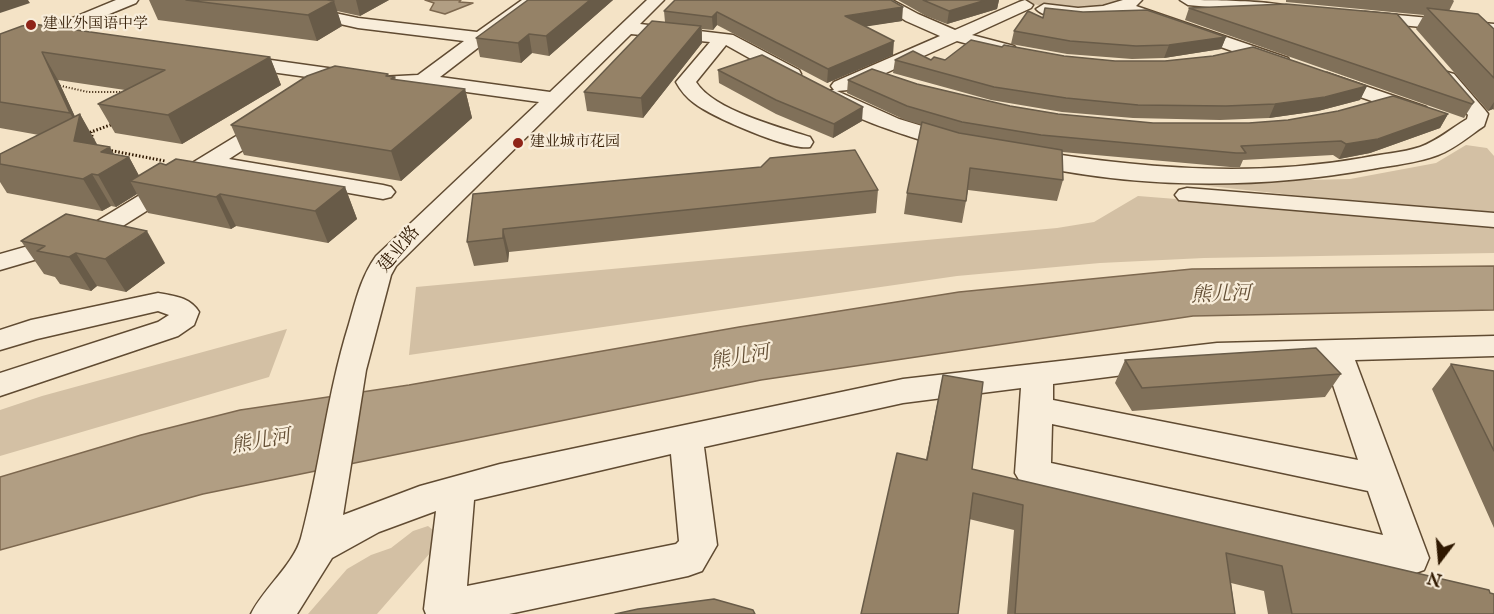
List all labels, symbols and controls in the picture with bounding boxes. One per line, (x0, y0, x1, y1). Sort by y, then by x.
place label: 建业外国语中学 (43, 16, 148, 34)
marker: 建业外国语中学 (24, 18, 38, 32)
place label: 建业城市花园 (530, 134, 620, 152)
marker: 建业城市花园 (511, 136, 525, 150)
street label: 建业路 (374, 222, 426, 278)
water label: 熊儿河 (1191, 283, 1251, 309)
water label: 熊儿河 (708, 342, 772, 376)
water label: 熊儿河 (229, 426, 293, 460)
north arrow (1410, 530, 1470, 590)
text: N (1426, 566, 1444, 589)

